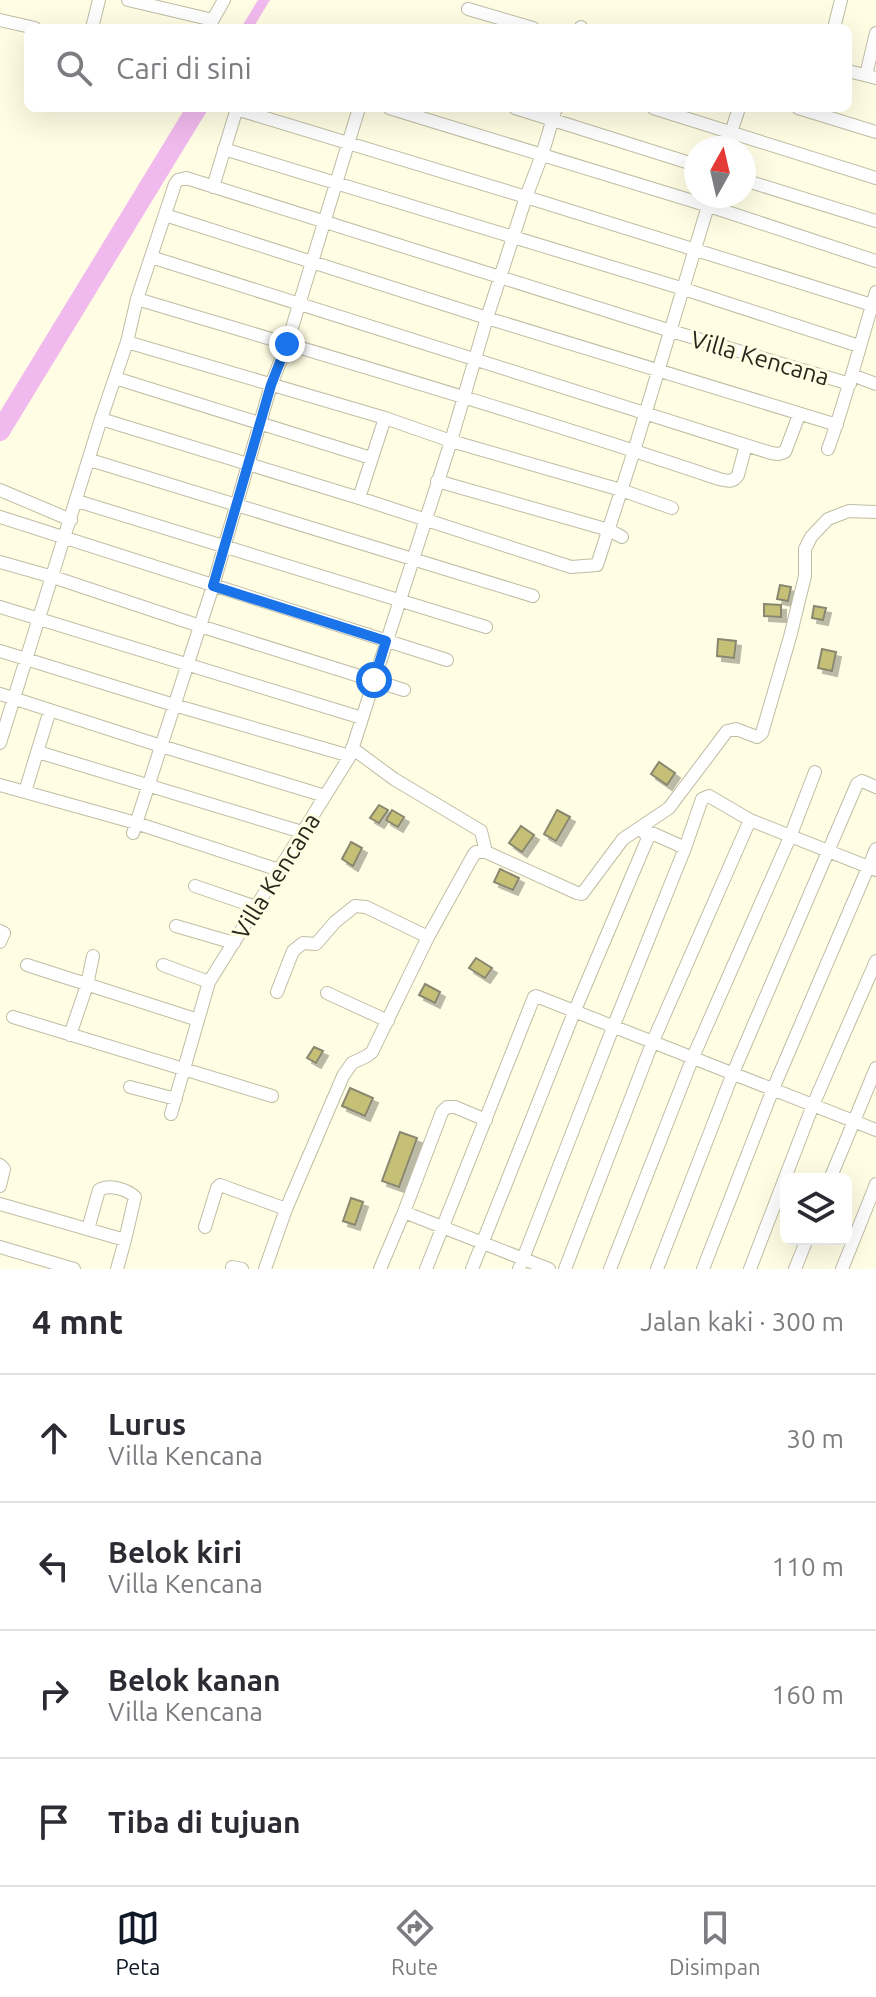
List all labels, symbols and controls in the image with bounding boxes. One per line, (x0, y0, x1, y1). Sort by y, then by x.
search box (24, 24, 852, 112)
icon: search (52, 46, 96, 90)
text: Cari di sini (116, 51, 252, 85)
north arrow (684, 136, 756, 208)
street label: Villa Kencana (688, 325, 832, 391)
route end (269, 326, 305, 362)
route start (356, 662, 392, 698)
street label: Villa Kencana (227, 808, 325, 944)
map controls (780, 1173, 852, 1245)
button: layers (780, 1173, 852, 1245)
text: 4 mnt (32, 1302, 123, 1340)
text: Jalan kaki · 300 m (640, 1307, 844, 1336)
text: Lurus (108, 1407, 186, 1441)
icon: ahead (32, 1416, 76, 1460)
text: 30 m (786, 1424, 844, 1453)
text: Villa Kencana (108, 1441, 263, 1470)
text: Belok kiri (108, 1535, 242, 1569)
icon: left (32, 1544, 76, 1588)
text: 110 m (772, 1552, 844, 1581)
text: Villa Kencana (108, 1569, 263, 1598)
text: Belok kanan (108, 1663, 281, 1697)
icon: right (32, 1672, 76, 1716)
text: 160 m (772, 1680, 844, 1709)
text: Villa Kencana (108, 1697, 263, 1726)
icon: arrive (32, 1800, 76, 1844)
text: Tiba di tujuan (108, 1805, 301, 1839)
tab: Peta (115, 1906, 160, 1979)
tab: Rute (391, 1906, 438, 1979)
tab: Disimpan (669, 1906, 761, 1979)

